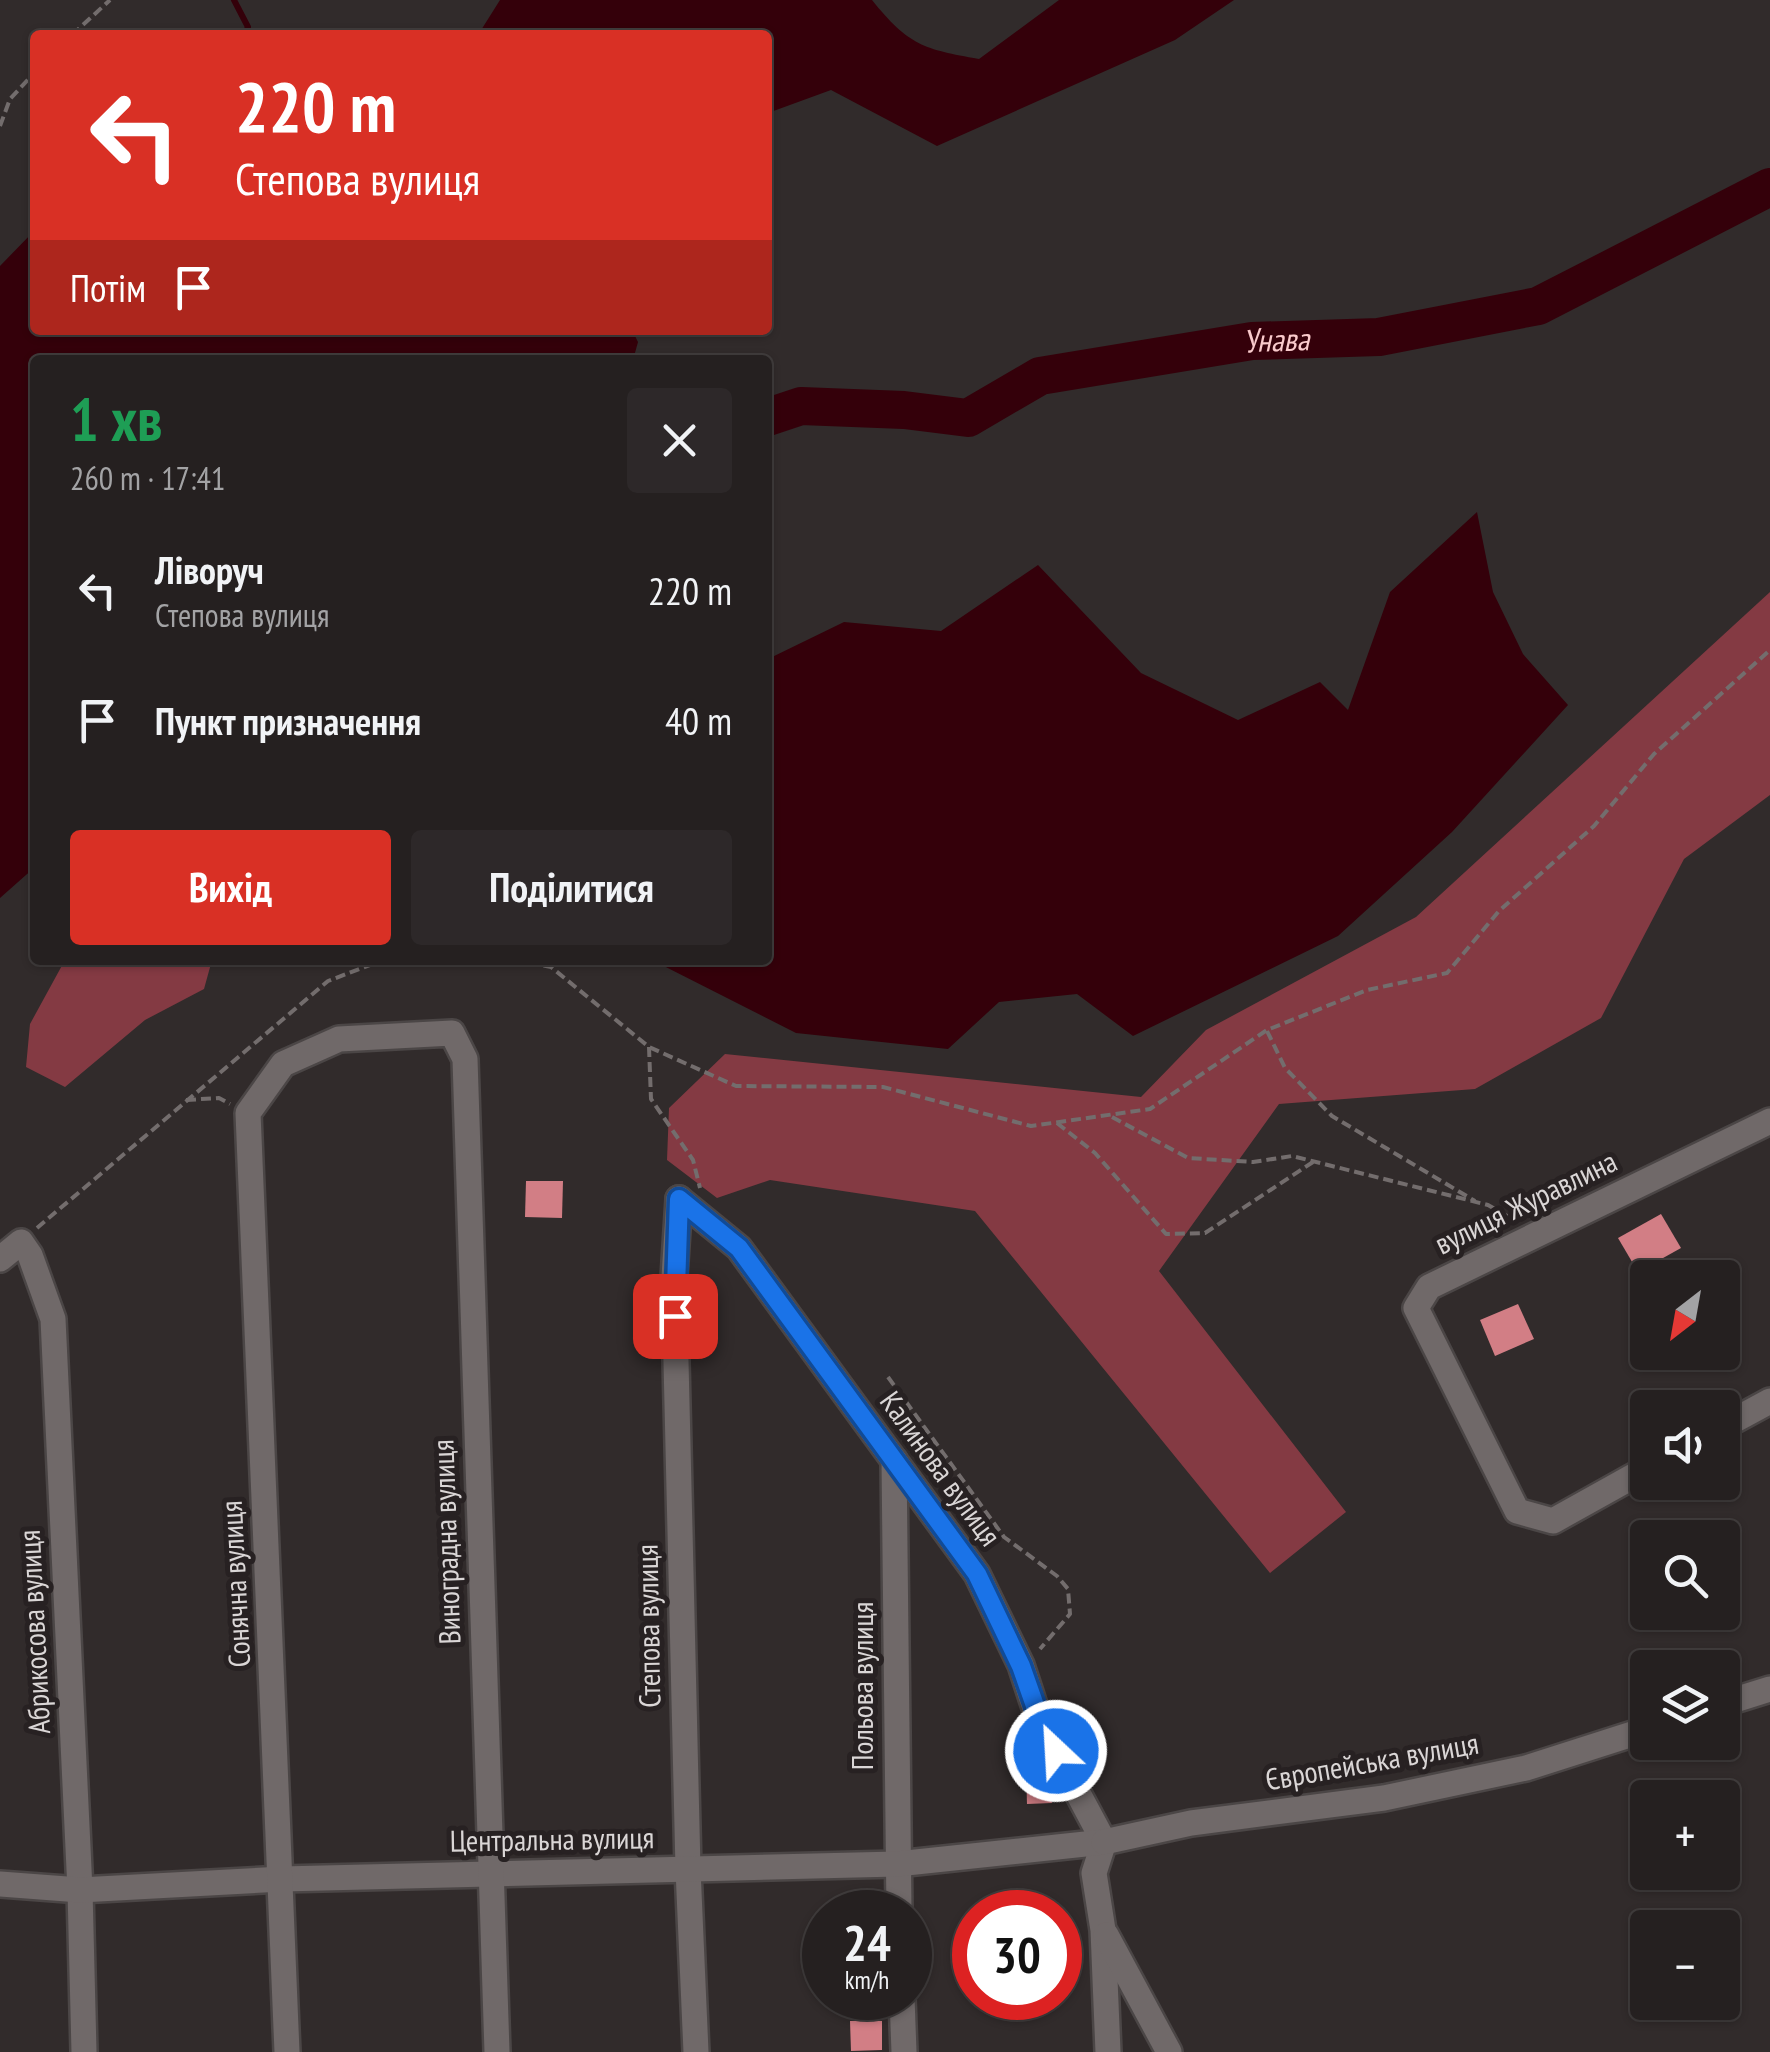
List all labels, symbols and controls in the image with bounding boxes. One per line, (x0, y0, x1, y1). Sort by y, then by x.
text: 220 m (235, 61, 396, 151)
icon: left (70, 70, 200, 200)
text: Степова вулиця (235, 149, 480, 207)
icon: arrive (166, 260, 221, 315)
text: Потім (70, 263, 146, 312)
water label: Унава (1240, 317, 1312, 362)
text: 1 хв (70, 380, 162, 458)
button: close (627, 388, 732, 493)
text: 260 m · 17:41 (70, 457, 225, 499)
text: Ліворуч (155, 545, 264, 594)
icon: left (70, 563, 125, 618)
text: 220 m (648, 566, 732, 615)
text: Степова вулиця (155, 594, 329, 636)
icon: arrive (70, 693, 125, 748)
text: Пункт призначення (155, 696, 421, 745)
text: 40 m (665, 696, 732, 745)
button: Вихід (70, 830, 391, 945)
button: Поділитися (411, 830, 732, 945)
street label: вулиця Журавлина (1428, 1141, 1623, 1263)
north arrow (1630, 1260, 1740, 1370)
map controls (1630, 1260, 1740, 2020)
pin (633, 1274, 718, 1359)
icon: arrive (648, 1289, 703, 1344)
street label: Калинова вулиця (872, 1383, 1010, 1553)
button: sound (1630, 1390, 1740, 1500)
street label: Виноградна вулиця (422, 1439, 469, 1645)
street label: Сонячна вулиця (211, 1500, 258, 1668)
button: search (1630, 1520, 1740, 1630)
street label: Абрикосова вулиця (9, 1529, 58, 1735)
street label: Степова вулиця (627, 1544, 668, 1708)
street label: Польова вулиця (842, 1602, 881, 1770)
button: layers (1630, 1650, 1740, 1760)
position arrow (1004, 1699, 1108, 1803)
street label: Європейська вулиця (1262, 1723, 1481, 1798)
button: + (1630, 1780, 1740, 1890)
street label: Центральна вулиця (450, 1817, 654, 1860)
speed limit sign: 30 (952, 1890, 1082, 2020)
text: 24 (843, 1910, 891, 1975)
button: − (1630, 1910, 1740, 2020)
text: km/h (845, 1964, 889, 1996)

